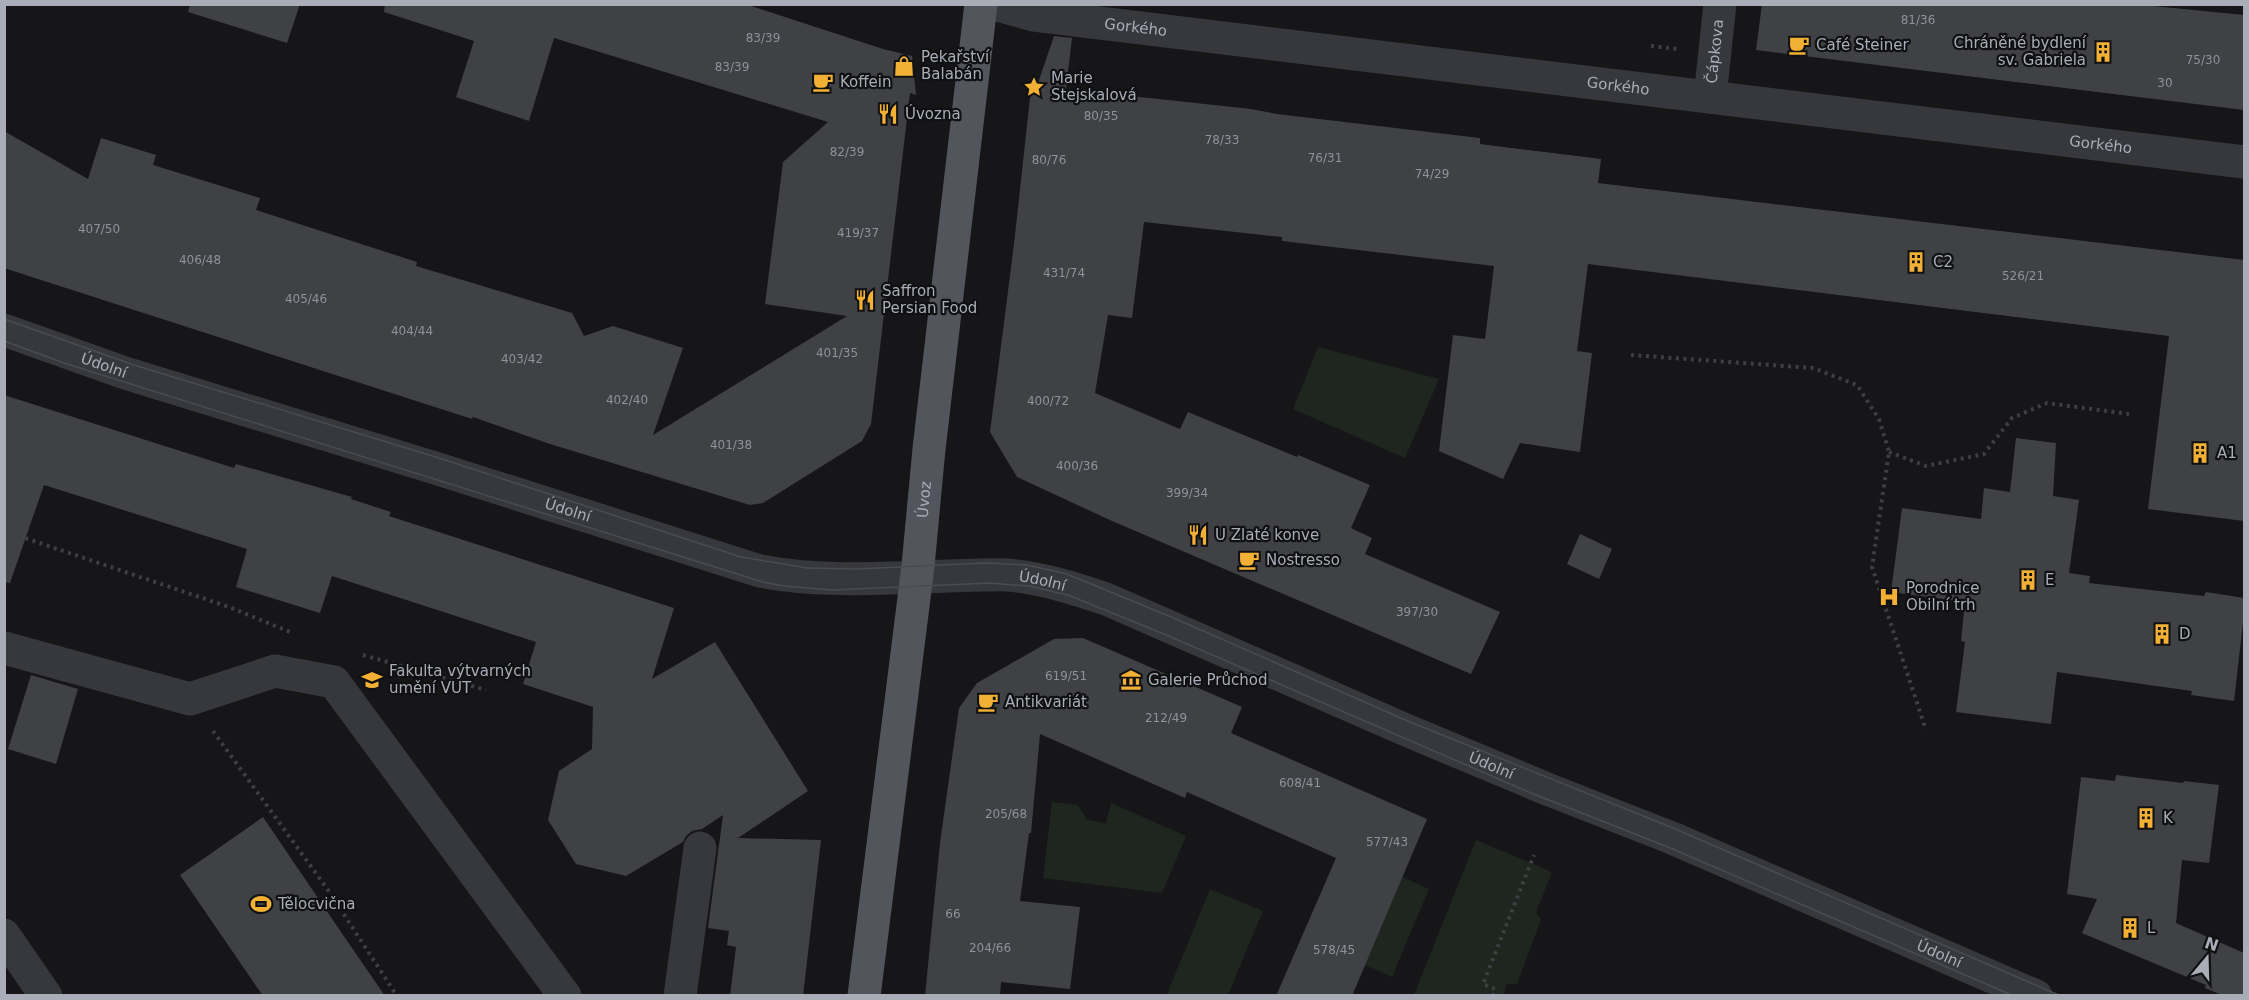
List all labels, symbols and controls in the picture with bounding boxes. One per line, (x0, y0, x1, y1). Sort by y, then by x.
house number: 81/36 (1901, 13, 1935, 27)
street label: Gorkého (1103, 15, 1168, 40)
street label: Čápkova (1702, 18, 1727, 84)
house number: 83/39 (746, 31, 780, 45)
cafe icon: Café Steiner (1787, 33, 1811, 57)
place label: Chráněné bydlení sv. Gabriela (1953, 34, 2087, 69)
place label: Café Steiner (1816, 36, 1909, 54)
building icon: Chráněné bydlení sv. Gabriela (2091, 40, 2115, 64)
place label: Pekařství Balabán (921, 48, 990, 83)
house number: 75/30 (2186, 53, 2220, 67)
shop icon: Pekařství Balabán (892, 54, 916, 78)
house number: 83/39 (715, 60, 749, 74)
place label: Marie Stejskalová (1051, 69, 1137, 104)
cafe icon: Koffein (811, 70, 835, 94)
place label: Koffein (840, 73, 892, 91)
street label: Gorkého (1586, 73, 1651, 99)
place icon: Marie Stejskalová (1022, 75, 1046, 99)
house number: 30 (2157, 76, 2173, 90)
restaurant icon: Úvozna (876, 102, 900, 126)
place label: Úvozna (905, 104, 961, 123)
house number: 80/35 (1084, 109, 1118, 123)
street label: Gorkého (2068, 132, 2133, 157)
house number: 78/33 (1205, 133, 1239, 147)
house number: 82/39 (830, 145, 864, 159)
house number: 76/31 (1308, 151, 1342, 165)
house number: 80/76 (1032, 153, 1066, 167)
house number: 74/29 (1415, 167, 1449, 181)
house number: 407/50 (78, 222, 120, 236)
house number: 419/37 (837, 226, 879, 240)
building icon: C2 (1904, 250, 1928, 274)
house number: 406/48 (179, 253, 221, 267)
place label: C2 (1933, 253, 1953, 271)
house number: 431/74 (1043, 266, 1085, 280)
house number: 526/21 (2002, 269, 2044, 283)
place label: Saffron Persian Food (882, 282, 977, 317)
restaurant icon: Saffron Persian Food (853, 288, 877, 312)
house number: 405/46 (285, 292, 327, 306)
house number: 404/44 (391, 324, 433, 338)
house number: 401/35 (816, 346, 858, 360)
street label: Údolní (78, 348, 130, 382)
house number: 403/42 (501, 352, 543, 366)
house number: 402/40 (606, 393, 648, 407)
house number: 400/72 (1027, 394, 1069, 408)
house number: 401/38 (710, 438, 752, 452)
building icon: A1 (2188, 441, 2212, 465)
place label: A1 (2217, 444, 2237, 462)
house number: 400/36 (1056, 459, 1098, 473)
street label: Úvoz (913, 480, 935, 519)
house number: 399/34 (1166, 486, 1208, 500)
street label: Údolní (542, 493, 594, 526)
restaurant icon: U Zlaté konve (1186, 523, 1210, 547)
place label: U Zlaté konve (1215, 526, 1319, 544)
cafe icon: Nostresso (1237, 548, 1261, 572)
place label: Nostresso (1266, 551, 1340, 569)
street label: Údolní (1018, 566, 1069, 595)
building icon: E (2016, 568, 2040, 592)
place label: E (2045, 571, 2054, 589)
place label: Porodnice Obilní trh (1906, 579, 1979, 614)
hospital icon: Porodnice Obilní trh (1877, 585, 1901, 609)
house number: 397/30 (1396, 605, 1438, 619)
building icon: D (2150, 622, 2174, 646)
place label: D (2179, 625, 2191, 643)
place label: Fakulta výtvarných umění VUT (389, 662, 531, 697)
school or university icon: Fakulta výtvarných umění VUT (360, 668, 384, 692)
museum icon: Galerie Průchod (1119, 668, 1143, 692)
house number: 619/51 (1045, 669, 1087, 683)
place label: Galerie Průchod (1148, 671, 1267, 689)
cafe icon: Antikvariát (976, 690, 1000, 714)
place label: Antikvariát (1005, 693, 1087, 711)
house number: 212/49 (1145, 711, 1187, 725)
street label: Údolní (1466, 747, 1517, 783)
house number: 608/41 (1279, 776, 1321, 790)
building icon: K (2134, 806, 2158, 830)
house number: 205/68 (985, 807, 1027, 821)
place label: K (2163, 809, 2174, 827)
house number: 577/43 (1366, 835, 1408, 849)
sports icon: Tělocvična (249, 892, 273, 916)
place label: Tělocvična (277, 895, 355, 913)
house number: 66 (945, 907, 961, 921)
building icon: L (2118, 916, 2142, 940)
place label: L (2147, 919, 2156, 937)
north arrow (2177, 928, 2237, 988)
text: N (2202, 933, 2221, 955)
street label: Údolní (1914, 935, 1965, 972)
house number: 204/66 (969, 941, 1011, 955)
house number: 578/45 (1313, 943, 1355, 957)

